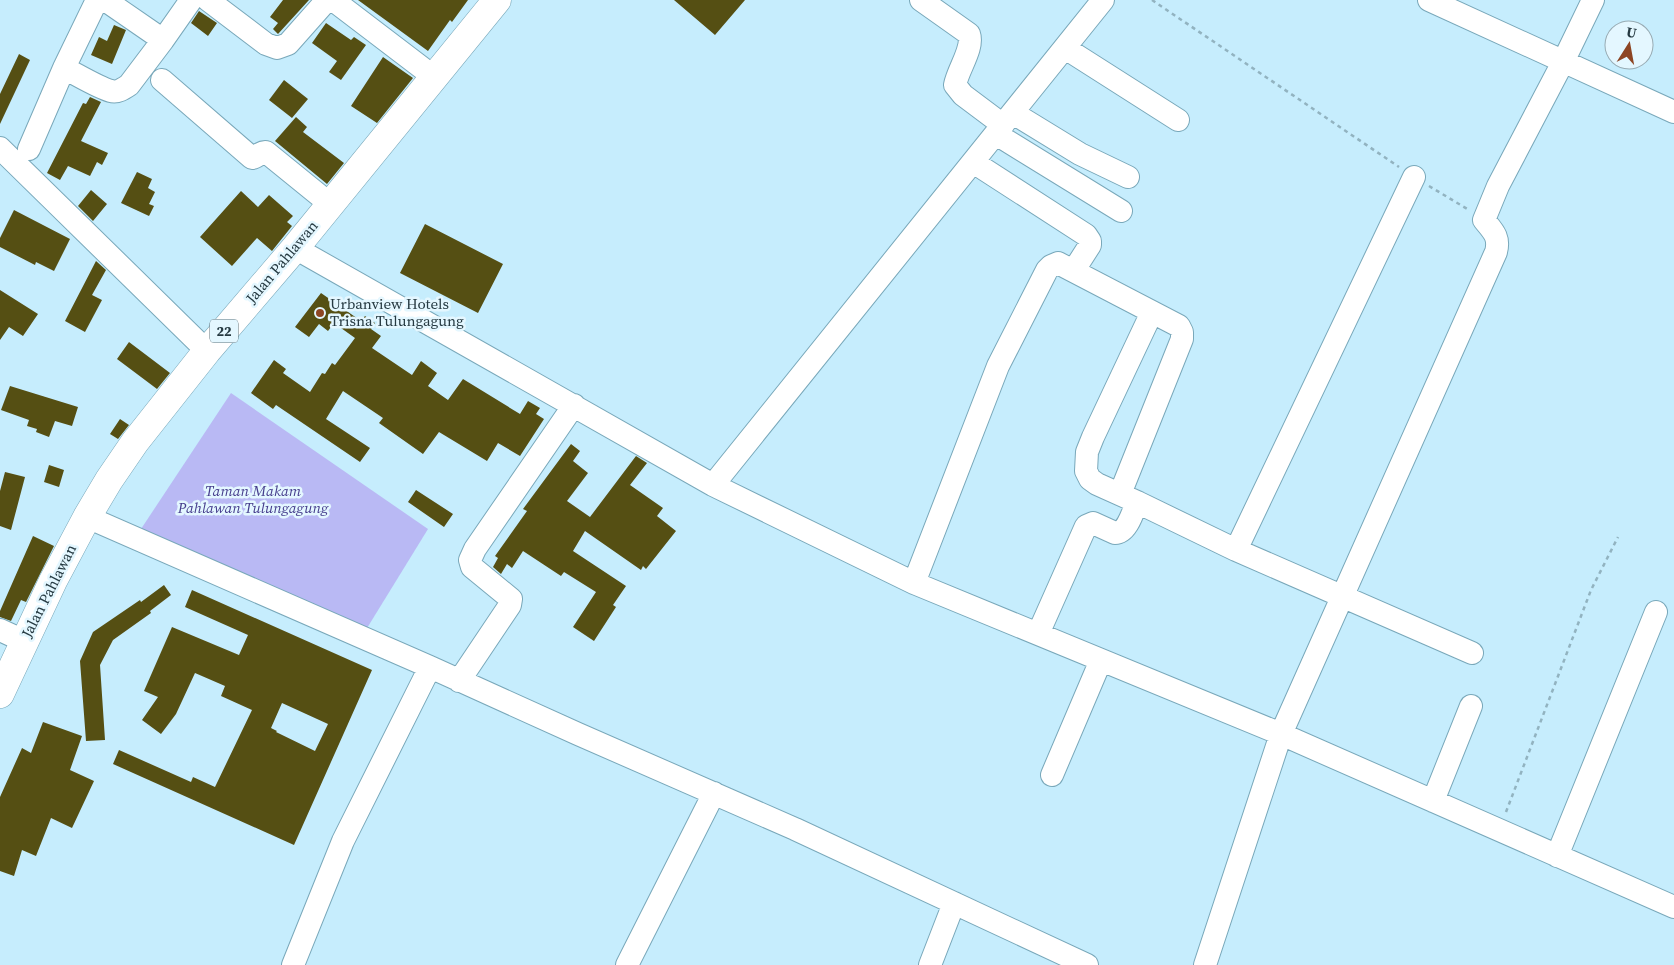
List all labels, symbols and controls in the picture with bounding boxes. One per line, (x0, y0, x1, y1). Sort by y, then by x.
north arrow (1604, 20, 1654, 70)
text: U (1625, 21, 1638, 43)
street label: Jalan Pahlawan (240, 216, 323, 308)
place label: Urbanview Hotels Trisna Tulungagung (330, 293, 464, 331)
marker: Urbanview Hotels Trisna Tulungagung (314, 307, 326, 319)
road number: 22 (210, 320, 238, 342)
park label: Taman Makam Pahlawan Tulungagung (177, 480, 329, 518)
street label: Jalan Pahlawan (16, 540, 81, 642)

